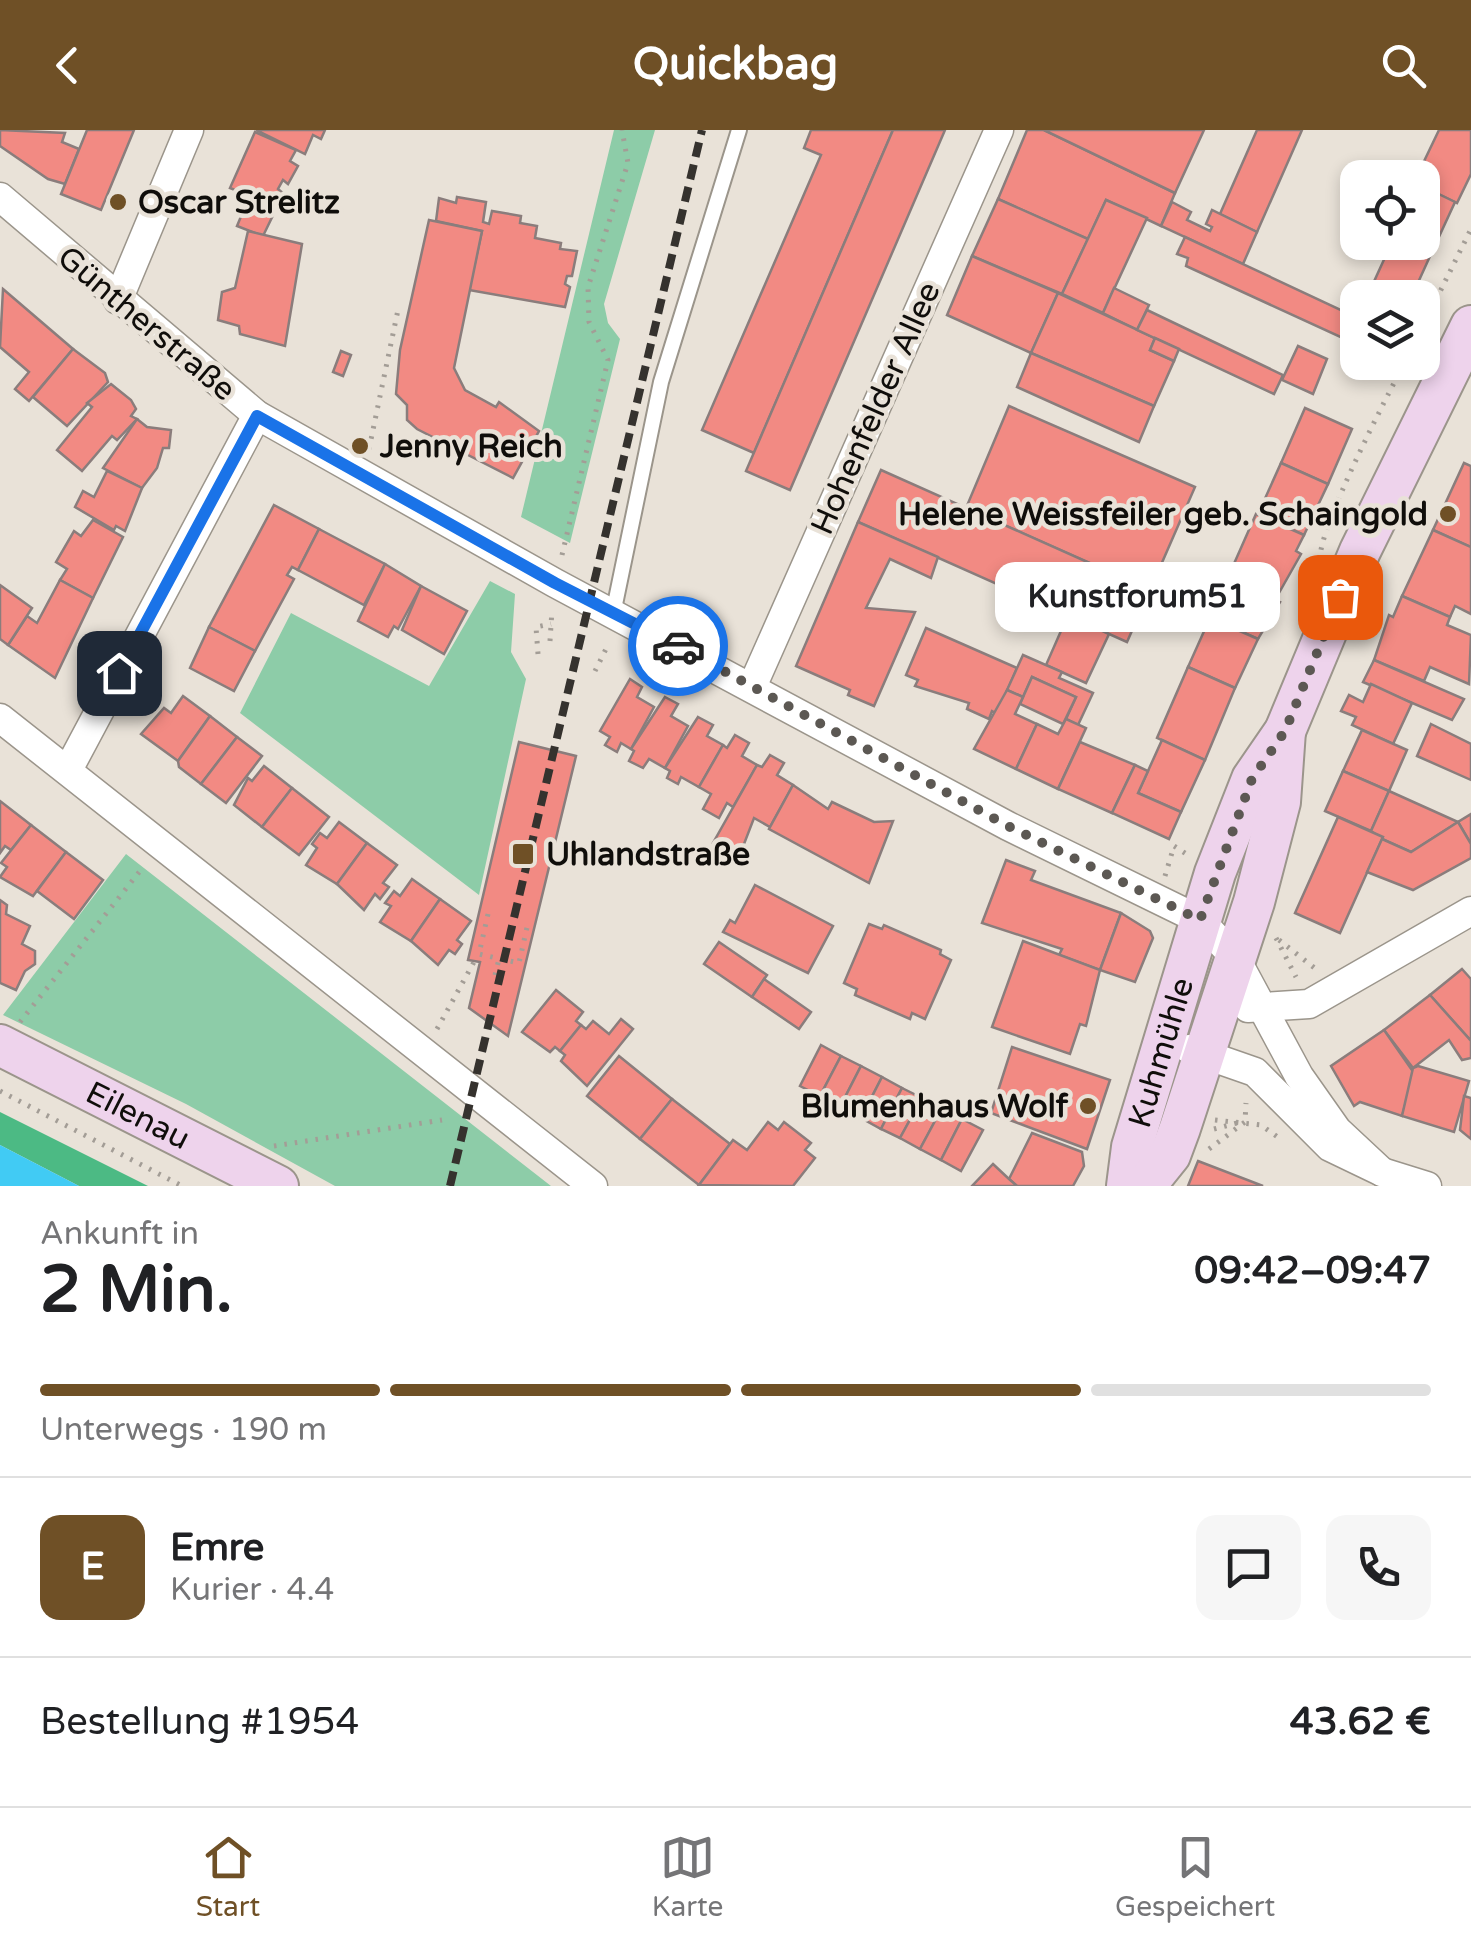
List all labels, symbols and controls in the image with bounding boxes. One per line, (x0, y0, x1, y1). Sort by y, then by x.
icon: back (40, 38, 95, 93)
text: Quickbag (633, 38, 838, 92)
icon: search (1376, 38, 1431, 93)
map controls (1340, 160, 1440, 380)
button: locate (1340, 160, 1440, 260)
place label: Oscar Strelitz (138, 184, 340, 222)
marker: Oscar Strelitz (107, 191, 129, 213)
street label: Güntherstraße (50, 238, 243, 409)
street label: Hohenfelder Allee (803, 276, 949, 540)
button: layers (1340, 280, 1440, 380)
place label: Jenny Reich (379, 428, 563, 466)
marker: Jenny Reich (349, 435, 371, 457)
place label: Helene Weissfeiler geb. Schaingold (898, 496, 1428, 534)
marker: Helene Weissfeiler geb. Schaingold (1437, 503, 1459, 525)
pin (1298, 555, 1383, 640)
callout: Kunstforum51 (995, 562, 1280, 632)
icon: bag (1313, 570, 1368, 625)
text: Kunstforum51 (1028, 578, 1247, 616)
courier (628, 596, 728, 696)
icon: car (651, 619, 706, 674)
pin (77, 631, 162, 716)
icon: home (92, 646, 147, 701)
place label: Uhlandstraße (546, 836, 750, 874)
marker: Uhlandstraße (510, 841, 536, 867)
street label: Kuhmühle (1121, 973, 1202, 1132)
street label: Eilenau (80, 1074, 196, 1158)
place label: Blumenhaus Wolf (801, 1088, 1069, 1126)
marker: Blumenhaus Wolf (1077, 1095, 1099, 1117)
text: Ankunft in (40, 1215, 199, 1253)
text: 09:42–09:47 (1194, 1248, 1431, 1294)
text: 2 Min. (40, 1251, 233, 1330)
text: Unterwegs · 190 m (40, 1411, 327, 1449)
button: chat (1196, 1515, 1301, 1620)
button: phone (1326, 1515, 1431, 1620)
text: Emre (170, 1525, 264, 1571)
text: E (80, 1544, 105, 1590)
text: Kurier · 4.4 (170, 1571, 334, 1609)
text: Bestellung #1954 (40, 1699, 359, 1745)
text: 43.62 € (1290, 1699, 1431, 1745)
tab: Start (196, 1830, 260, 1924)
tab: Karte (652, 1830, 723, 1924)
tab: Gespeichert (1115, 1830, 1275, 1924)

